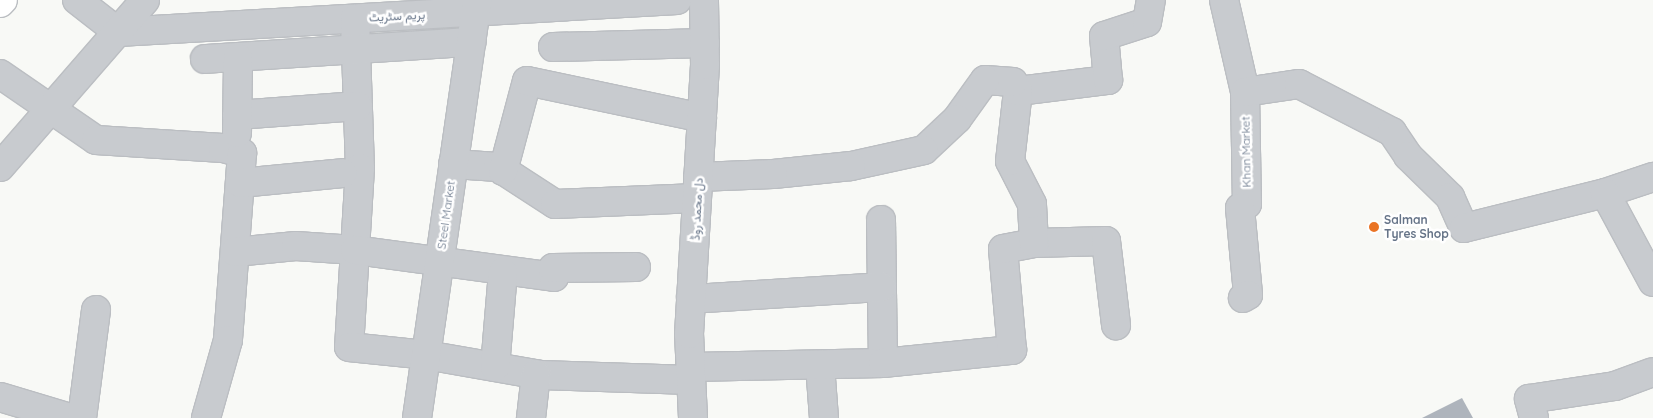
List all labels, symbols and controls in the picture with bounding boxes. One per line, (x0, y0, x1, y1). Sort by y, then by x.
street label: پریم سٹریٹ (368, 7, 426, 25)
street label: Khan Market (1238, 116, 1254, 188)
street label: دل محمد روڈ (688, 177, 706, 241)
street label: Steel Market (434, 180, 458, 250)
place label: Salman Tyres Shop (1384, 213, 1449, 241)
marker: Salman Tyres Shop (1368, 221, 1380, 233)

